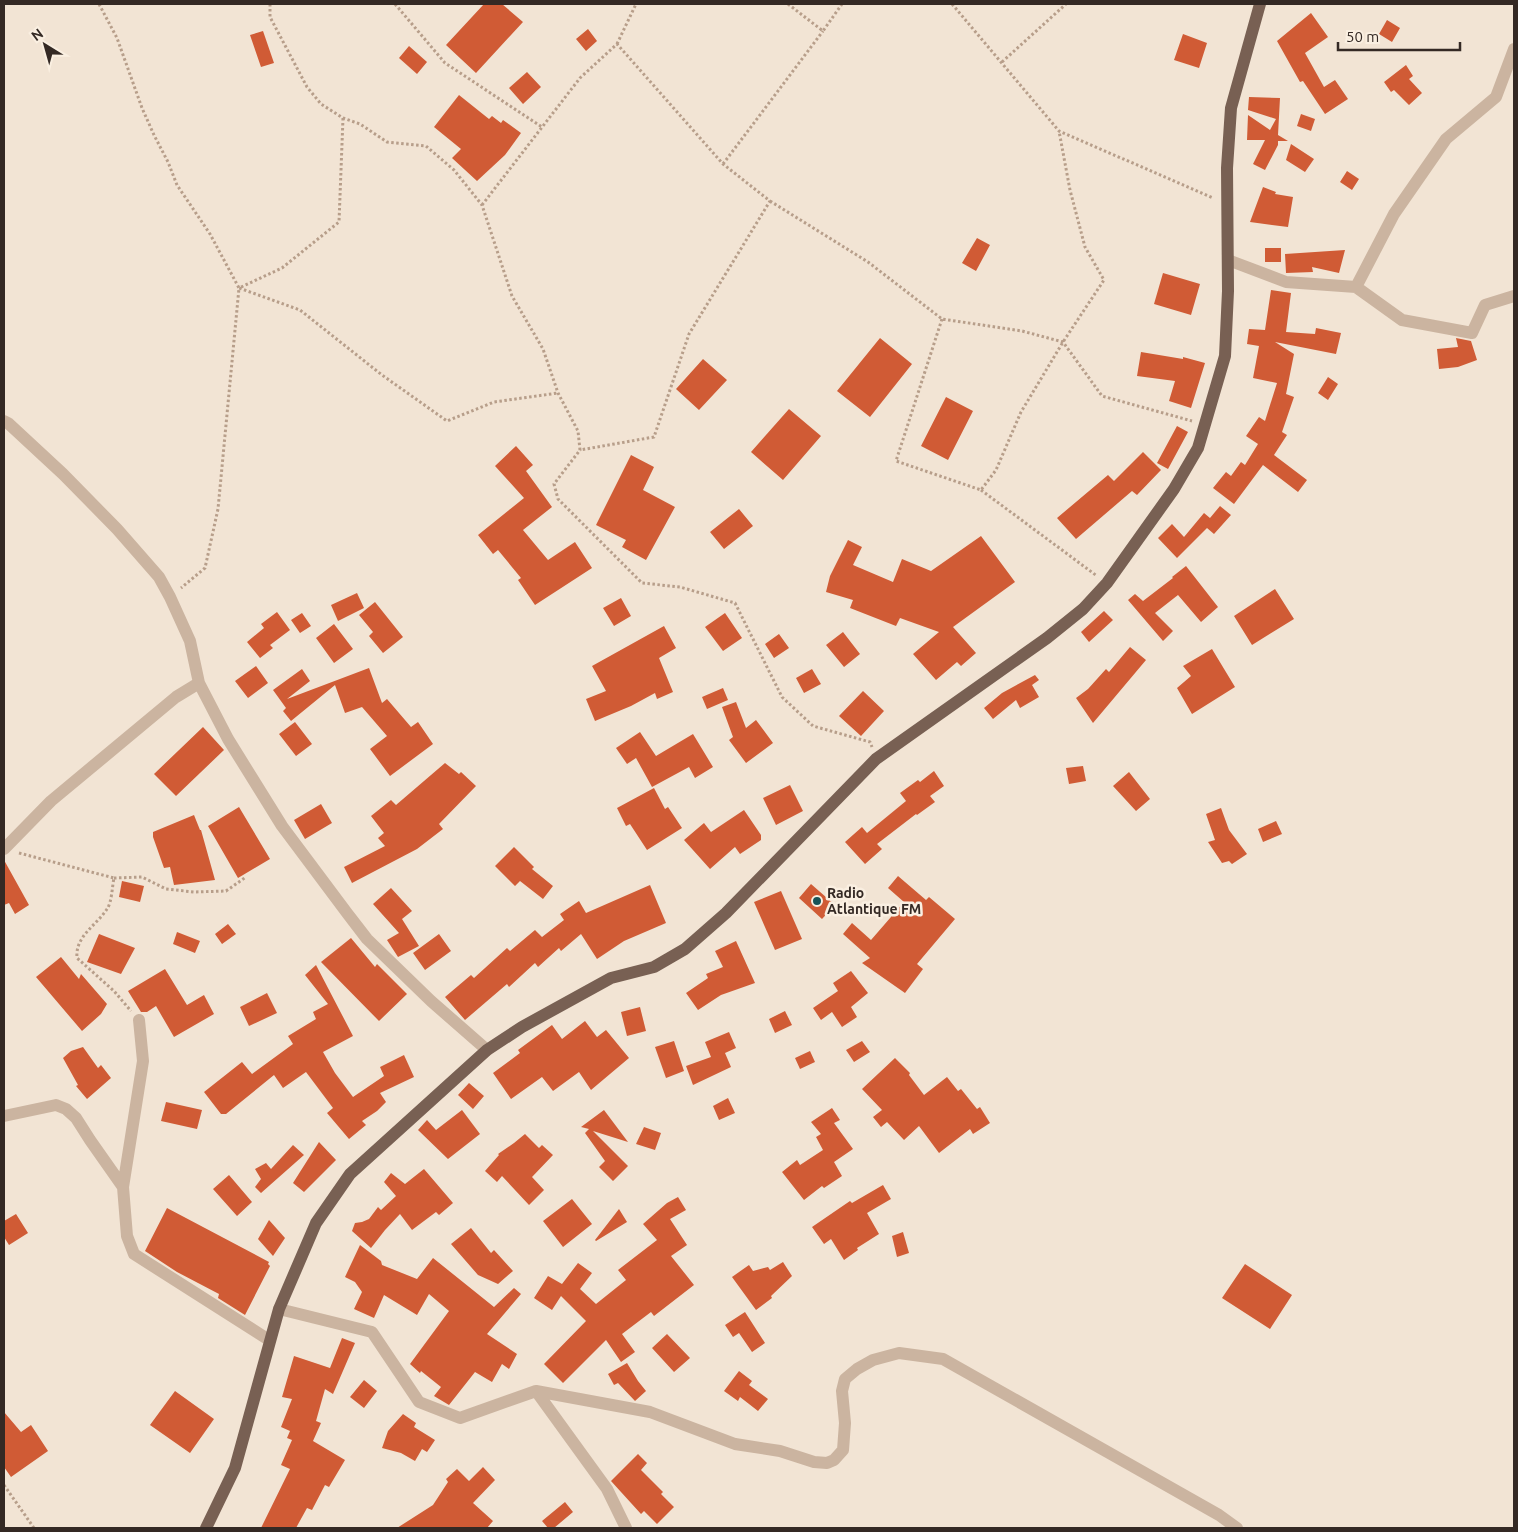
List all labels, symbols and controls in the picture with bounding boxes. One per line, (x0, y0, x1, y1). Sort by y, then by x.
north arrow (20, 20, 70, 70)
scale bar (1338, 20, 1460, 52)
text: N (28, 25, 46, 44)
text: 50 m (1346, 28, 1379, 45)
place label: Radio Atlantique FM (827, 885, 921, 917)
marker: Radio Atlantique FM (811, 895, 823, 907)

